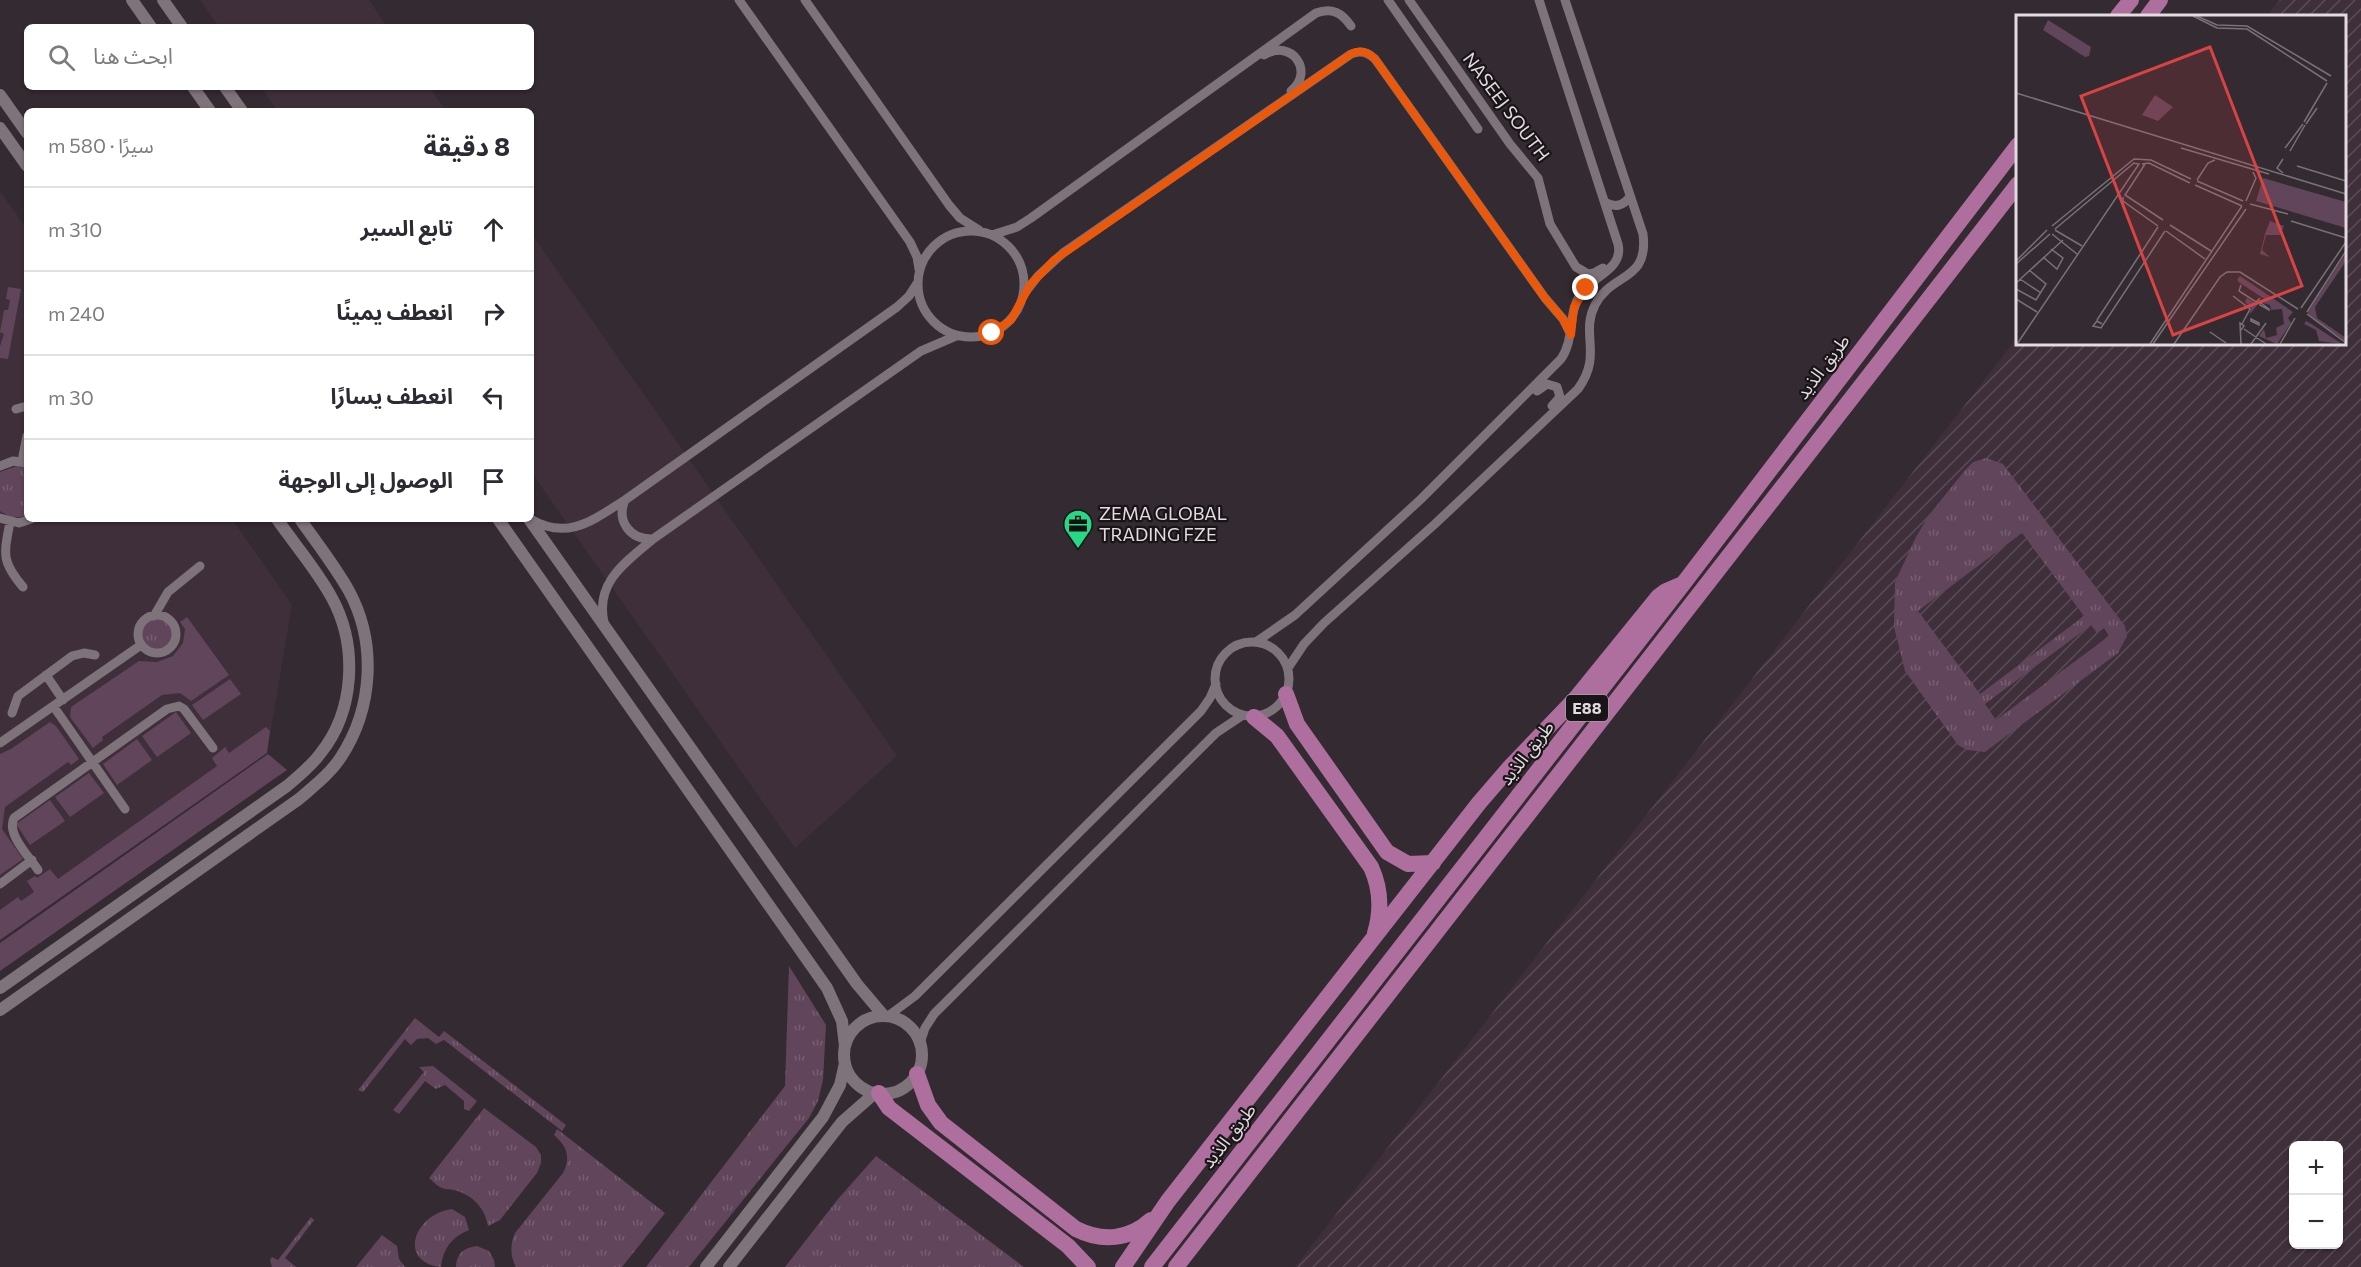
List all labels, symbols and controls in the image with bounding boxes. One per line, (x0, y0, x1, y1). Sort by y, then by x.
inset map (2016, 15, 2346, 345)
search box (24, 24, 534, 90)
icon: search (45, 41, 78, 74)
text: ابحث هنا (93, 42, 173, 69)
street label: NASEEJ SOUTH (1459, 48, 1555, 165)
text: 8 دقيقة (424, 130, 510, 161)
text: سيرًا · 580 m (48, 133, 154, 157)
icon: ahead (477, 213, 510, 246)
text: تابع السير (361, 214, 453, 241)
text: 310 m (48, 217, 102, 241)
route end (1572, 274, 1598, 300)
icon: right (477, 297, 510, 330)
text: انعطف يمينًا (336, 298, 453, 325)
text: 240 m (48, 301, 105, 325)
route start (978, 319, 1004, 345)
street label: طريق الذيد (1791, 330, 1855, 404)
icon: left (477, 381, 510, 414)
text: انعطف يسارًا (331, 382, 453, 409)
text: 30 m (48, 385, 94, 409)
icon: arrive (477, 465, 510, 498)
text: الوصول إلى الوجهة (278, 466, 453, 493)
place label: ZEMA GLOBAL TRADING FZE (1099, 502, 1227, 545)
office icon: ZEMA GLOBAL TRADING FZE (1062, 508, 1094, 550)
road number: E88 (1566, 695, 1608, 721)
street label: طريق الذيد (1494, 716, 1559, 790)
street label: طريق الذيد (1196, 1099, 1261, 1173)
map controls (2289, 1141, 2343, 1249)
button: + (2289, 1141, 2343, 1195)
button: − (2289, 1195, 2343, 1249)

